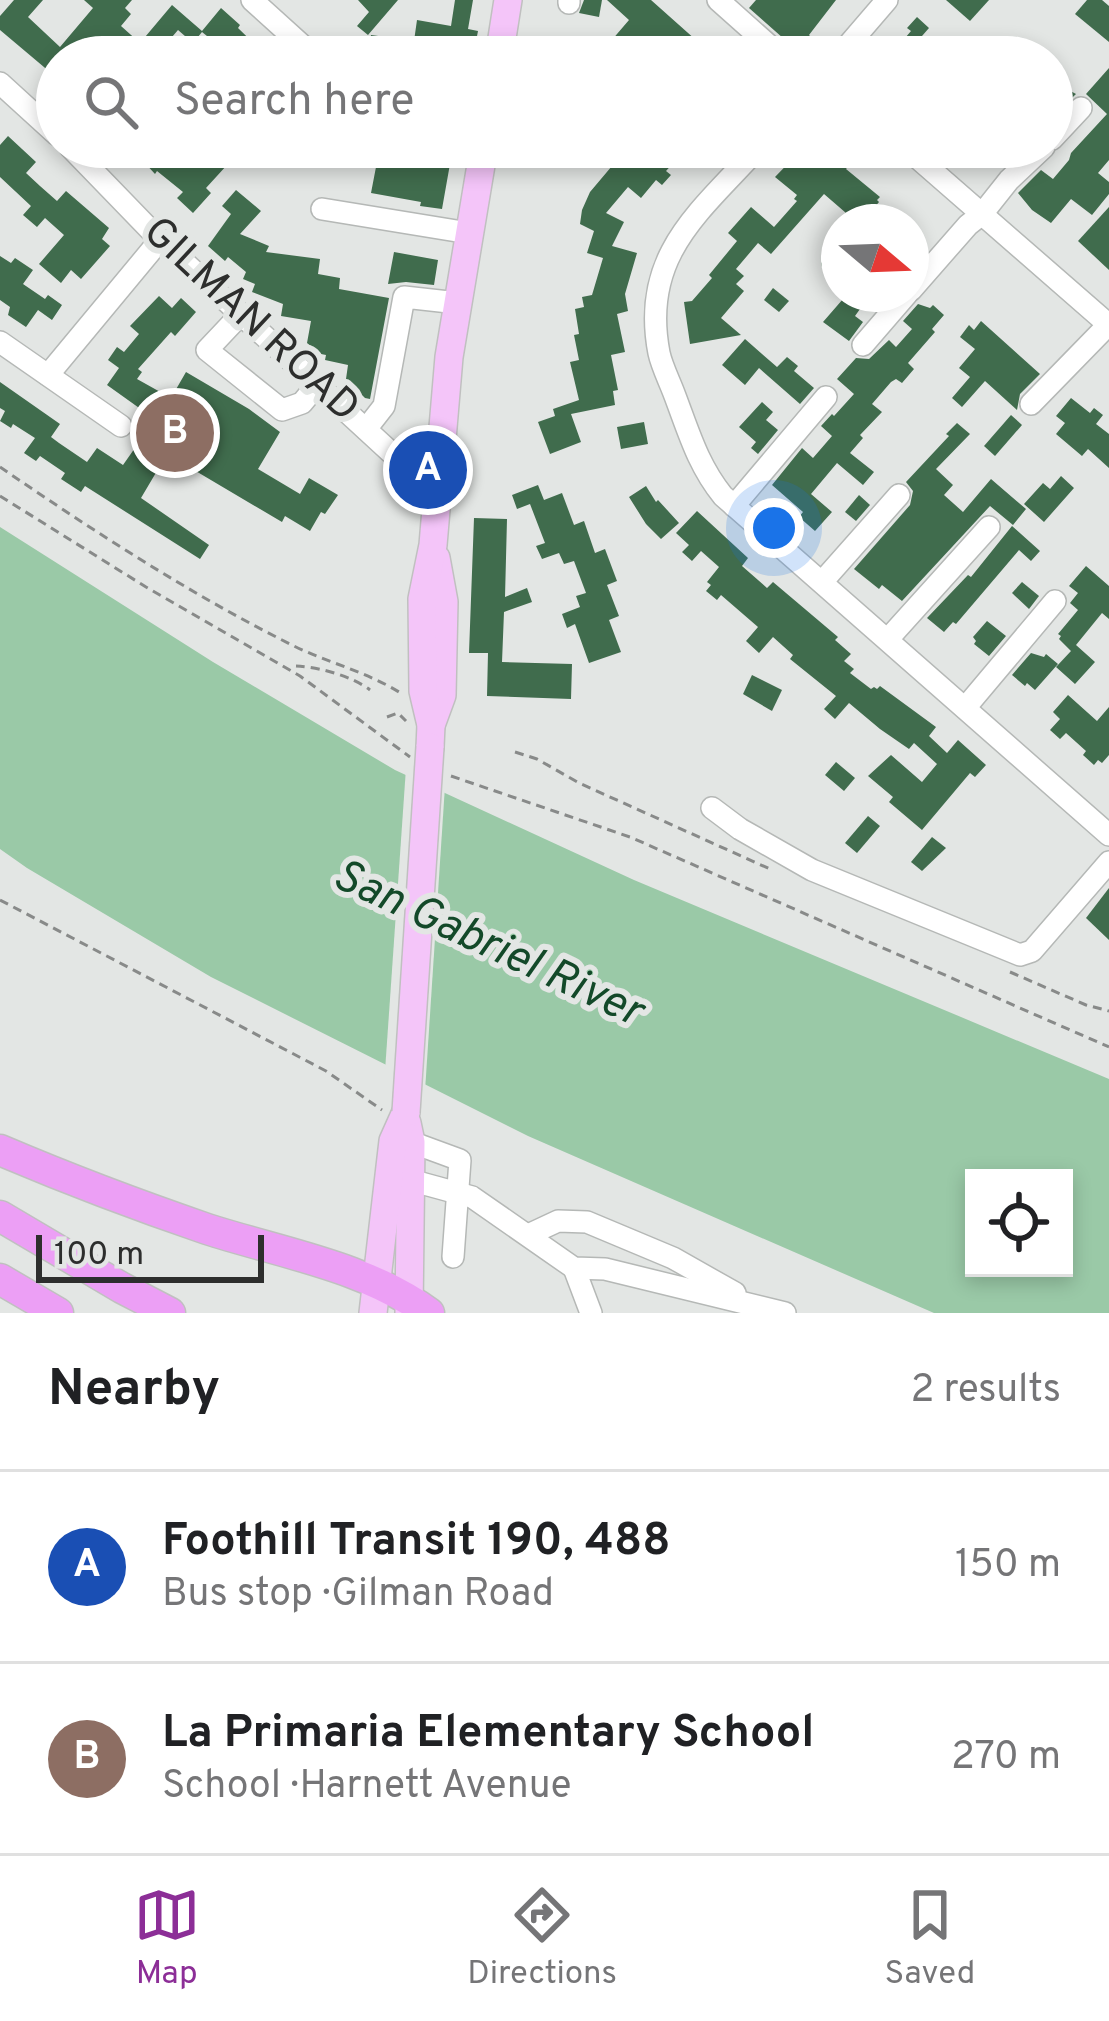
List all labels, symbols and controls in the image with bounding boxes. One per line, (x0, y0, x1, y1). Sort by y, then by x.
search box (36, 36, 1073, 168)
icon: search (78, 69, 144, 135)
text: Search here (174, 74, 414, 131)
north arrow (821, 204, 929, 312)
street label: GILMAN ROAD (131, 207, 369, 435)
pin: B (136, 388, 214, 478)
pin: A (389, 425, 467, 515)
your location (744, 498, 804, 558)
water label: San Gabriel River (323, 848, 655, 1043)
map controls (965, 1169, 1073, 1277)
button: locate (965, 1169, 1073, 1277)
scale bar (36, 1229, 264, 1282)
text: 100 m (54, 1235, 144, 1277)
text: Nearby (48, 1359, 220, 1424)
text: 2 results (910, 1367, 1061, 1416)
text: Foothill Transit 190, 488 (162, 1514, 671, 1571)
text: A (73, 1542, 101, 1591)
text: 150 m (955, 1542, 1061, 1591)
text: Bus stop · Gilman Road (162, 1571, 554, 1620)
text: La Primaria Elementary School (162, 1706, 814, 1763)
text: B (74, 1734, 100, 1783)
text: 270 m (951, 1734, 1061, 1783)
text: School · Harnett Avenue (162, 1763, 572, 1812)
tab: Map (134, 1882, 200, 1996)
tab: Directions (467, 1882, 617, 1996)
tab: Saved (885, 1882, 975, 1996)

